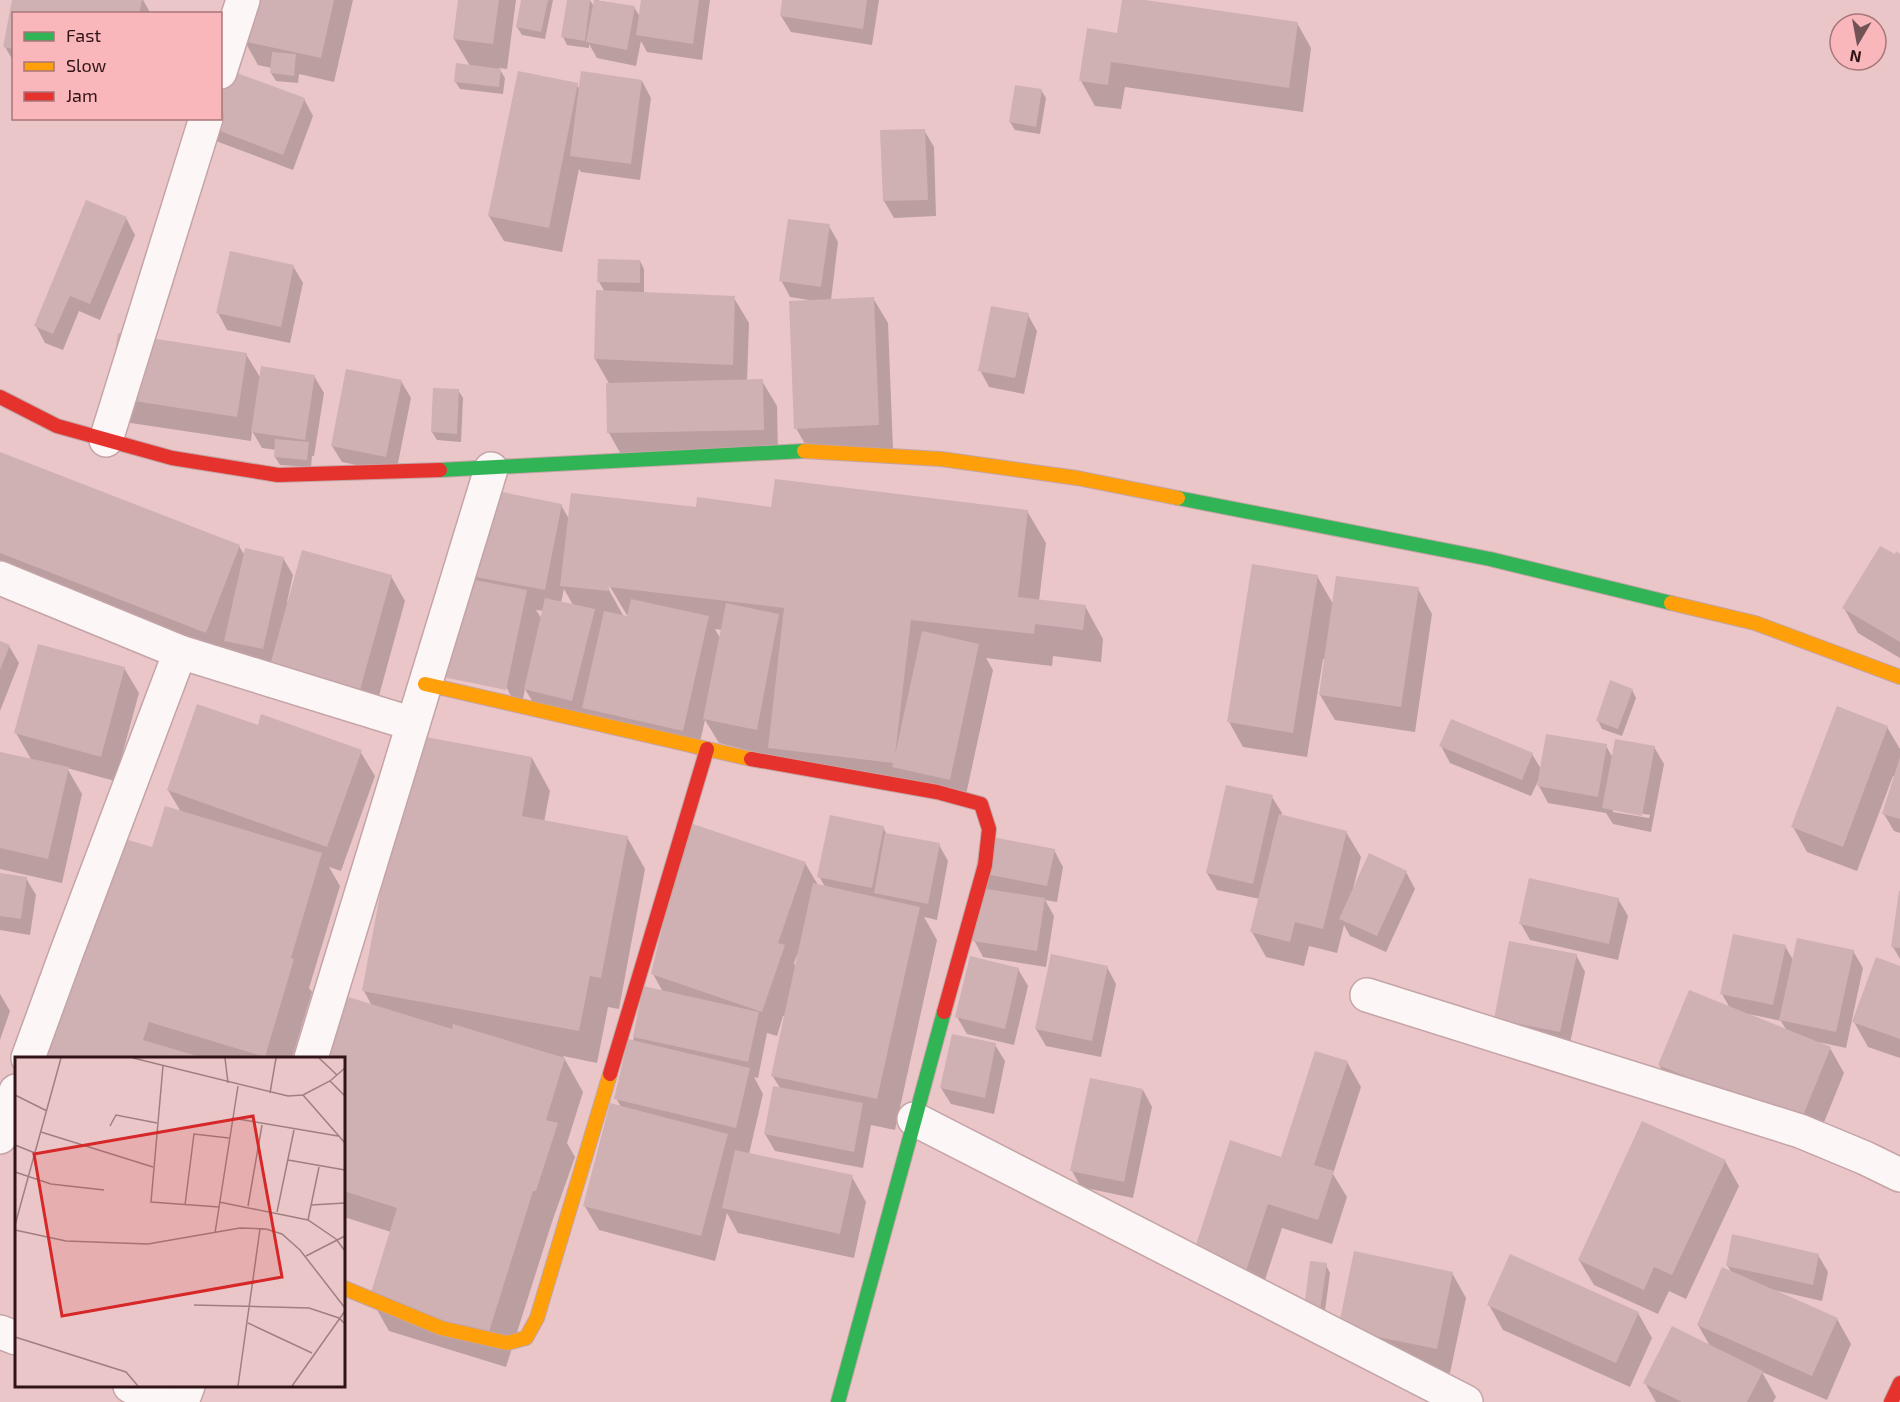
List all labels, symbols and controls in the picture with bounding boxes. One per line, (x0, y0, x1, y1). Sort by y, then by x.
legend (12, 12, 222, 120)
north arrow (1828, 12, 1888, 72)
text: Fast (66, 24, 101, 46)
text: N (1848, 47, 1863, 68)
text: Slow (66, 54, 107, 76)
text: Jam (66, 84, 98, 106)
inset map (15, 1057, 345, 1387)

